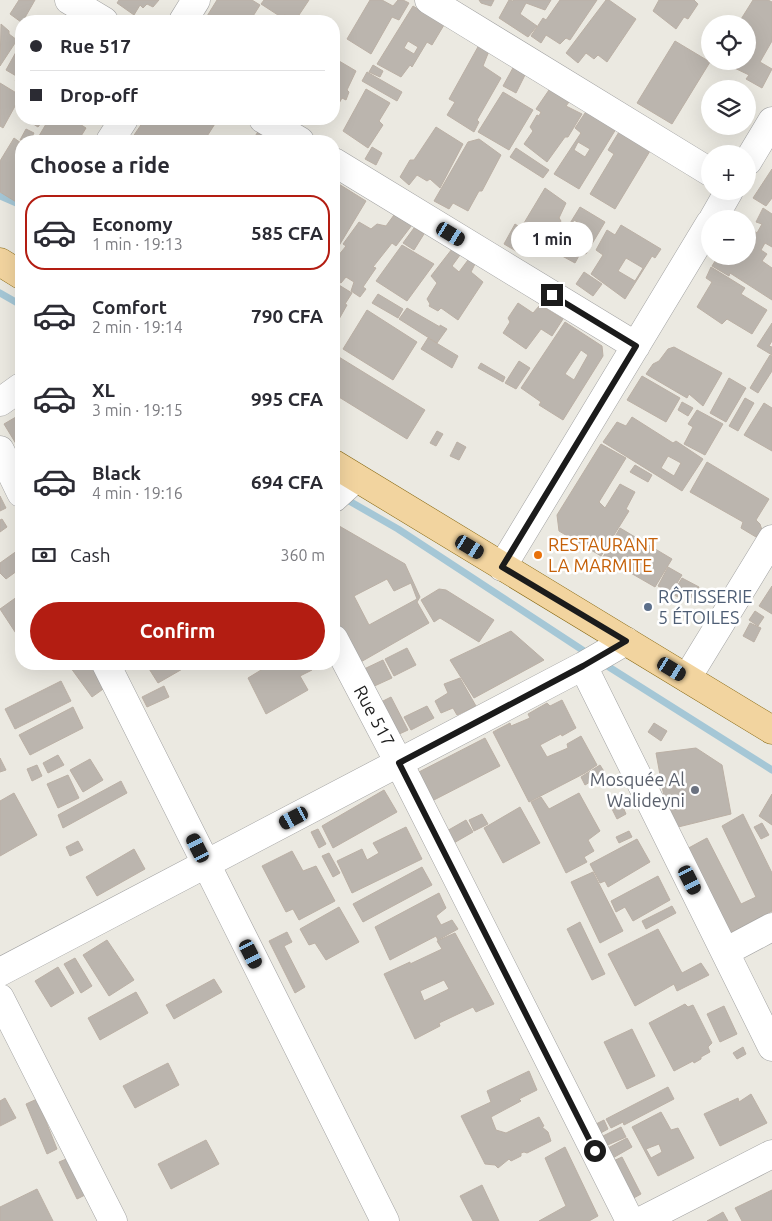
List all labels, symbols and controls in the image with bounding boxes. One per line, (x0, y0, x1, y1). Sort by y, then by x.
map controls (701, 15, 756, 265)
button: locate (701, 15, 756, 70)
text: Rue 517 (60, 35, 131, 57)
button: layers (701, 80, 756, 135)
text: Drop-off (60, 84, 138, 106)
button: + (701, 145, 756, 200)
text: Choose a ride (30, 152, 170, 177)
icon: car (32, 210, 77, 255)
button: − (701, 210, 756, 265)
text: Economy (92, 213, 173, 235)
car (434, 220, 467, 248)
text: 585 CFA (251, 222, 323, 244)
callout: 1 min (511, 222, 593, 258)
text: 1 min (532, 230, 572, 248)
text: 1 min · 19:13 (92, 235, 183, 253)
route end (541, 284, 563, 306)
icon: car (32, 293, 77, 338)
text: Comfort (92, 296, 167, 318)
text: 790 CFA (251, 305, 323, 327)
text: 2 min · 19:14 (92, 318, 183, 336)
icon: car (32, 376, 77, 421)
text: XL (92, 379, 115, 401)
text: 995 CFA (251, 388, 323, 410)
text: 3 min · 19:15 (92, 401, 183, 419)
icon: car (32, 459, 77, 504)
text: Black (92, 462, 141, 484)
text: 694 CFA (251, 471, 323, 493)
text: 4 min · 19:16 (92, 484, 183, 502)
car (453, 533, 486, 561)
place label: RESTAURANT LA MARMITE (548, 534, 658, 575)
icon: cash (30, 541, 58, 569)
text: Cash (70, 544, 111, 566)
text: 360 m (280, 546, 325, 564)
marker: RESTAURANT LA MARMITE (532, 549, 544, 561)
place label: RÔTISSERIE 5 ÉTOILES (658, 586, 752, 627)
marker: RÔTISSERIE 5 ÉTOILES (642, 601, 654, 613)
button: Confirm (30, 602, 325, 660)
car (655, 655, 688, 683)
street label: Rue 517 (351, 682, 399, 749)
place label: Mosquée Al Walideyni (590, 769, 685, 810)
marker: Mosquée Al Walideyni (689, 784, 701, 796)
car (277, 804, 310, 832)
car (184, 831, 211, 865)
car (676, 863, 703, 897)
car (237, 937, 264, 971)
route start (584, 1140, 606, 1162)

